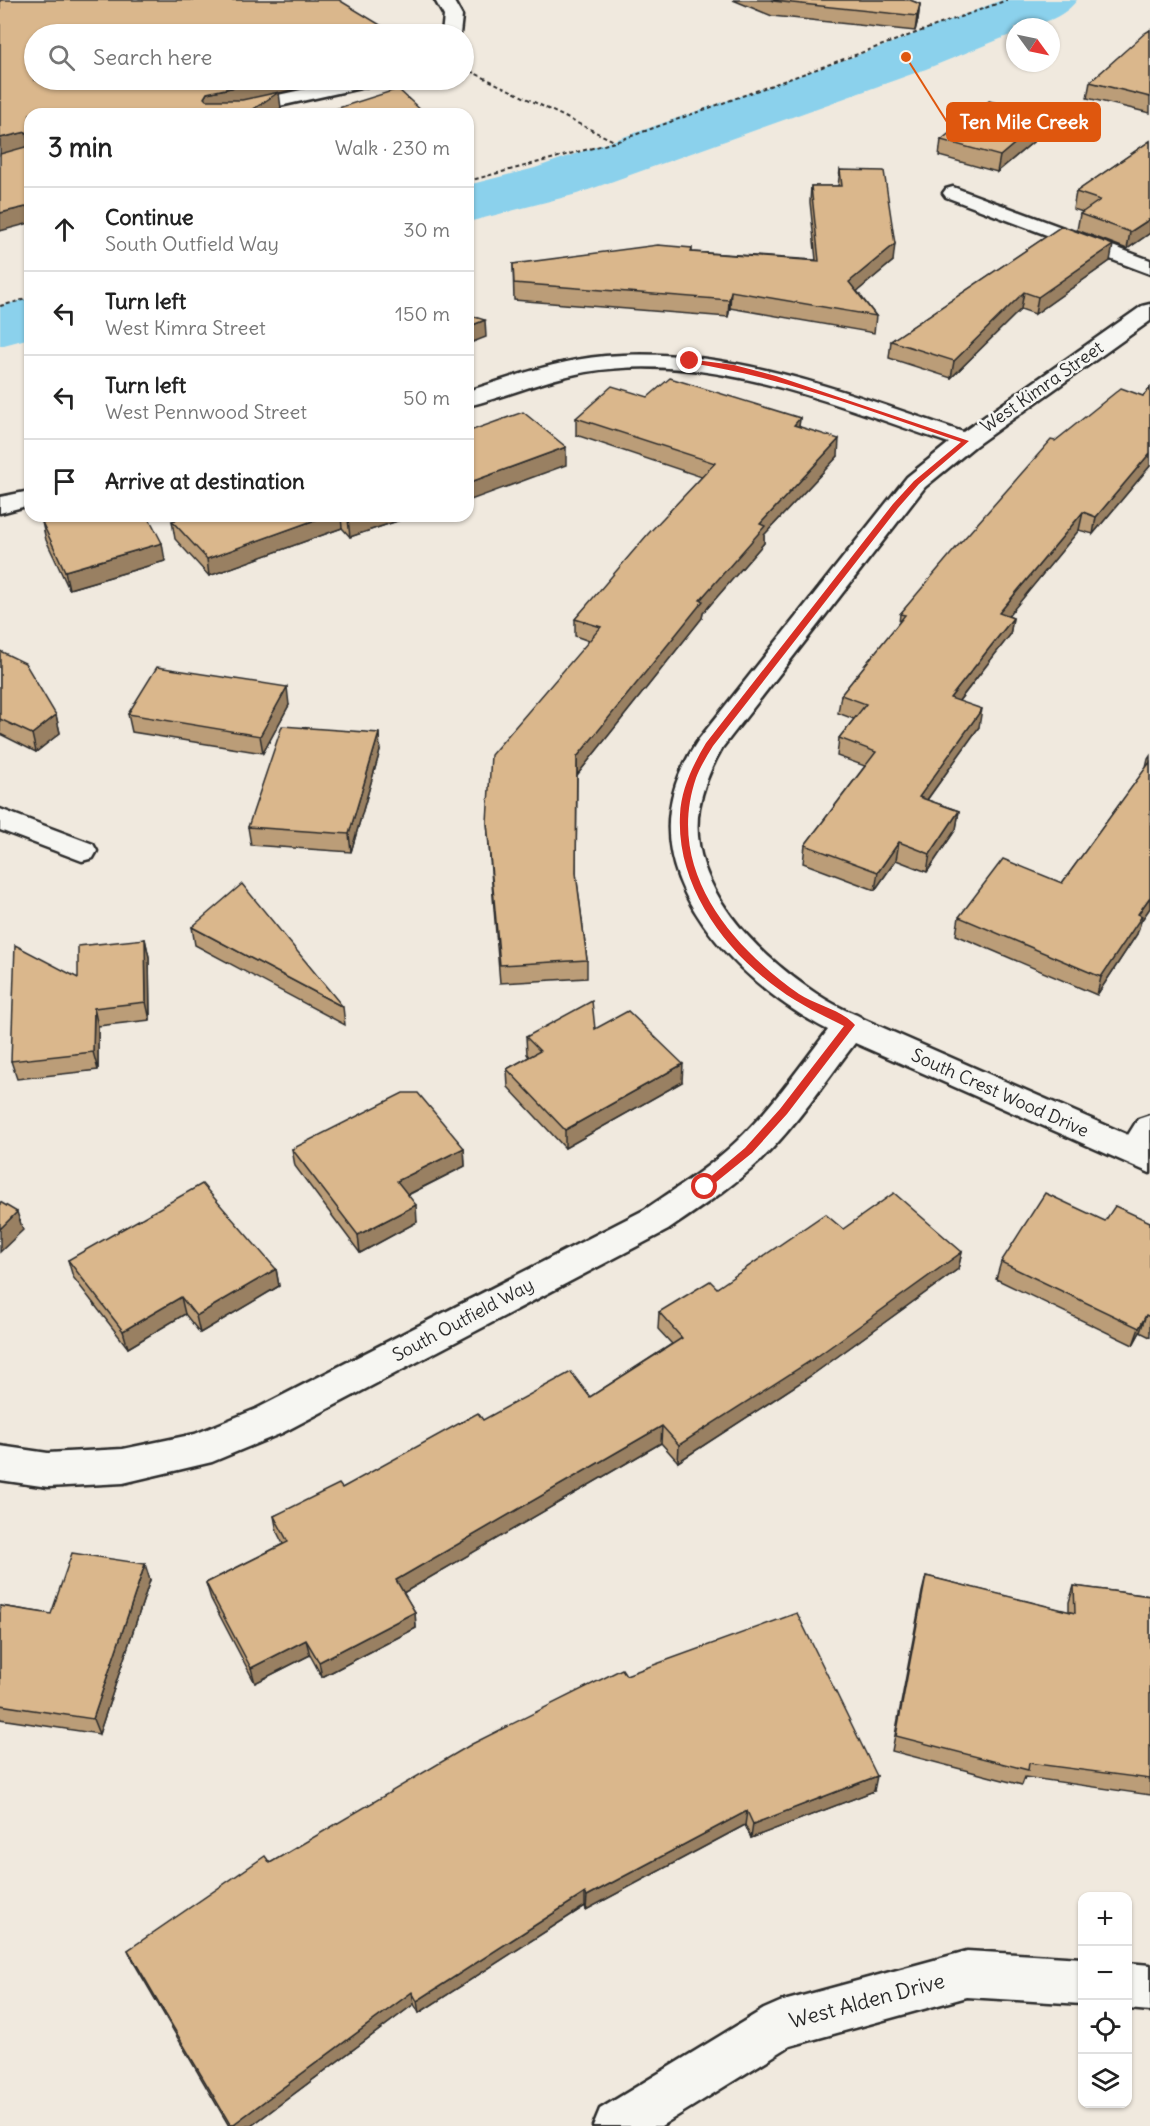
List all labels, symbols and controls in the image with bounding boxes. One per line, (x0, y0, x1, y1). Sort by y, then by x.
north arrow (1006, 18, 1060, 72)
search box (24, 24, 474, 90)
icon: search (45, 41, 78, 74)
text: Search here (93, 43, 212, 71)
callout: Ten Mile Creek (947, 103, 1100, 141)
text: Ten Mile Creek (959, 109, 1089, 134)
text: 3 min (48, 131, 113, 164)
text: Walk · 230 m (335, 135, 450, 160)
text: Continue (105, 203, 194, 231)
icon: ahead (48, 213, 81, 246)
text: 30 m (403, 217, 450, 242)
text: South Outfield Way (105, 231, 279, 256)
text: Turn left (105, 287, 186, 315)
icon: left (48, 297, 81, 330)
text: 150 m (395, 301, 450, 326)
text: West Kimra Street (105, 315, 266, 340)
street label: West Kimra Street (976, 336, 1108, 437)
route end (676, 347, 702, 373)
text: Turn left (105, 371, 186, 399)
icon: left (48, 381, 81, 414)
text: 50 m (403, 385, 450, 410)
text: West Pennwood Street (105, 399, 307, 424)
icon: arrive (48, 465, 81, 498)
text: Arrive at destination (105, 467, 305, 495)
street label: South Crest Wood Drive (908, 1043, 1092, 1142)
route start (691, 1173, 717, 1199)
street label: South Outfield Way (388, 1273, 537, 1366)
map controls (1078, 1892, 1132, 2108)
button: + (1078, 1892, 1132, 1946)
button: − (1078, 1946, 1132, 2000)
street label: West Alden Drive (786, 1967, 948, 2034)
button: locate (1078, 2000, 1132, 2054)
button: layers (1078, 2054, 1132, 2108)

